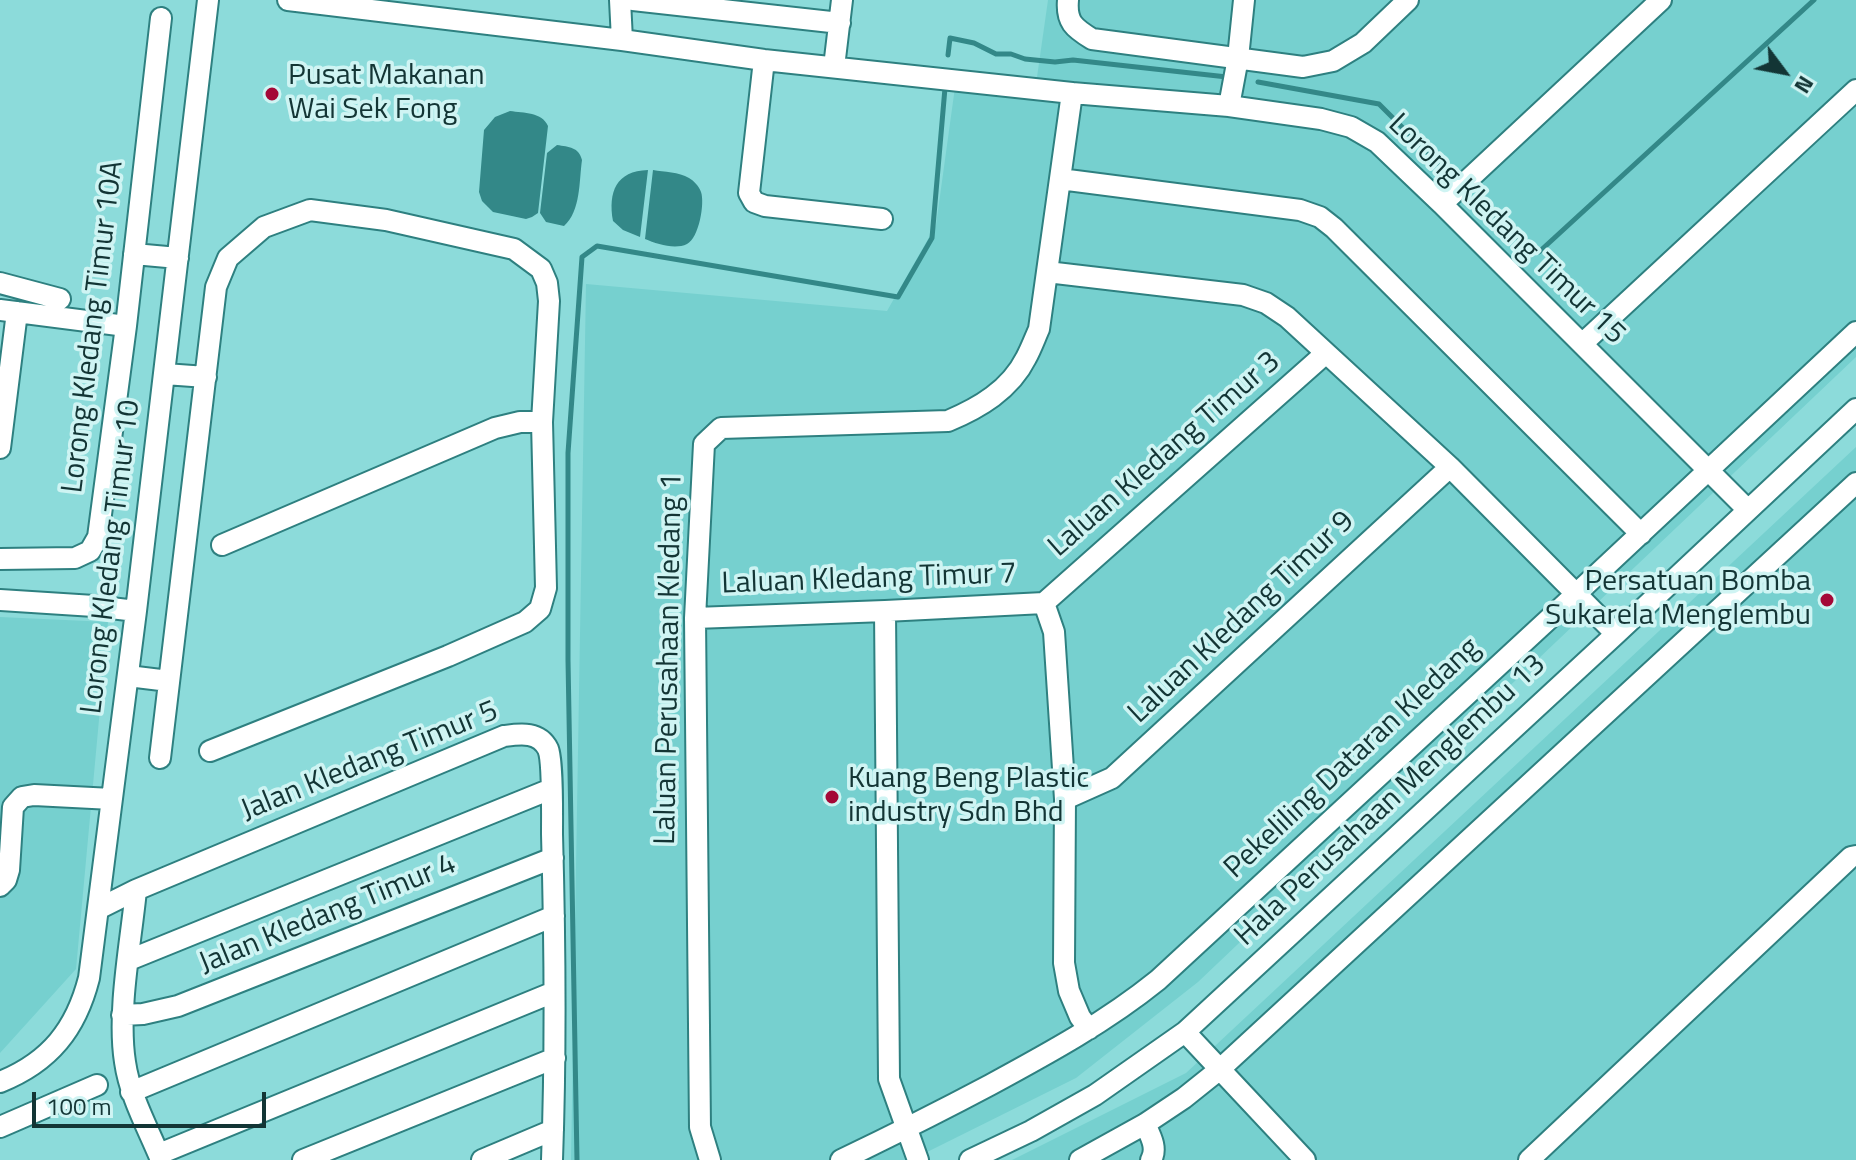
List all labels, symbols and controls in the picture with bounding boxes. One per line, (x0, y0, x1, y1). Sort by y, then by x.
north arrow (1744, 32, 1824, 112)
place label: Pusat Makanan Wai Sek Fong (288, 59, 485, 130)
text: N (1786, 69, 1823, 100)
marker: Pusat Makanan Wai Sek Fong (263, 85, 281, 103)
street label: Lorong Kledang Timur 15 (1380, 107, 1632, 353)
street label: Lorong Kledang Timur 10A (56, 159, 132, 495)
street label: Laluan Kledang Timur 3 (1042, 345, 1288, 565)
street label: Lorong Kledang Timur 10 (75, 398, 149, 716)
street label: Laluan Perusahaan Kledang 1 (649, 473, 691, 845)
street label: Laluan Kledang Timur 9 (1122, 504, 1362, 732)
street label: Laluan Kledang Timur 7 (721, 557, 1017, 603)
place label: Persatuan Bomba Sukarela Menglembu (1545, 565, 1811, 636)
marker: Persatuan Bomba Sukarela Menglembu (1818, 591, 1836, 609)
street label: Pekeliling Dataran Kledang (1218, 631, 1488, 887)
street label: Hala Perusahaan Menglembu 13 (1228, 647, 1554, 955)
street label: Jalan Kledang Timur 5 (236, 694, 504, 830)
place label: Kuang Beng Plastic industry Sdn Bhd (848, 762, 1089, 832)
marker: Kuang Beng Plastic industry Sdn Bhd (823, 788, 841, 806)
street label: Jalan Kledang Timur 4 (194, 847, 462, 983)
scale bar (36, 1076, 270, 1126)
text: 100 m (46, 1088, 112, 1124)

